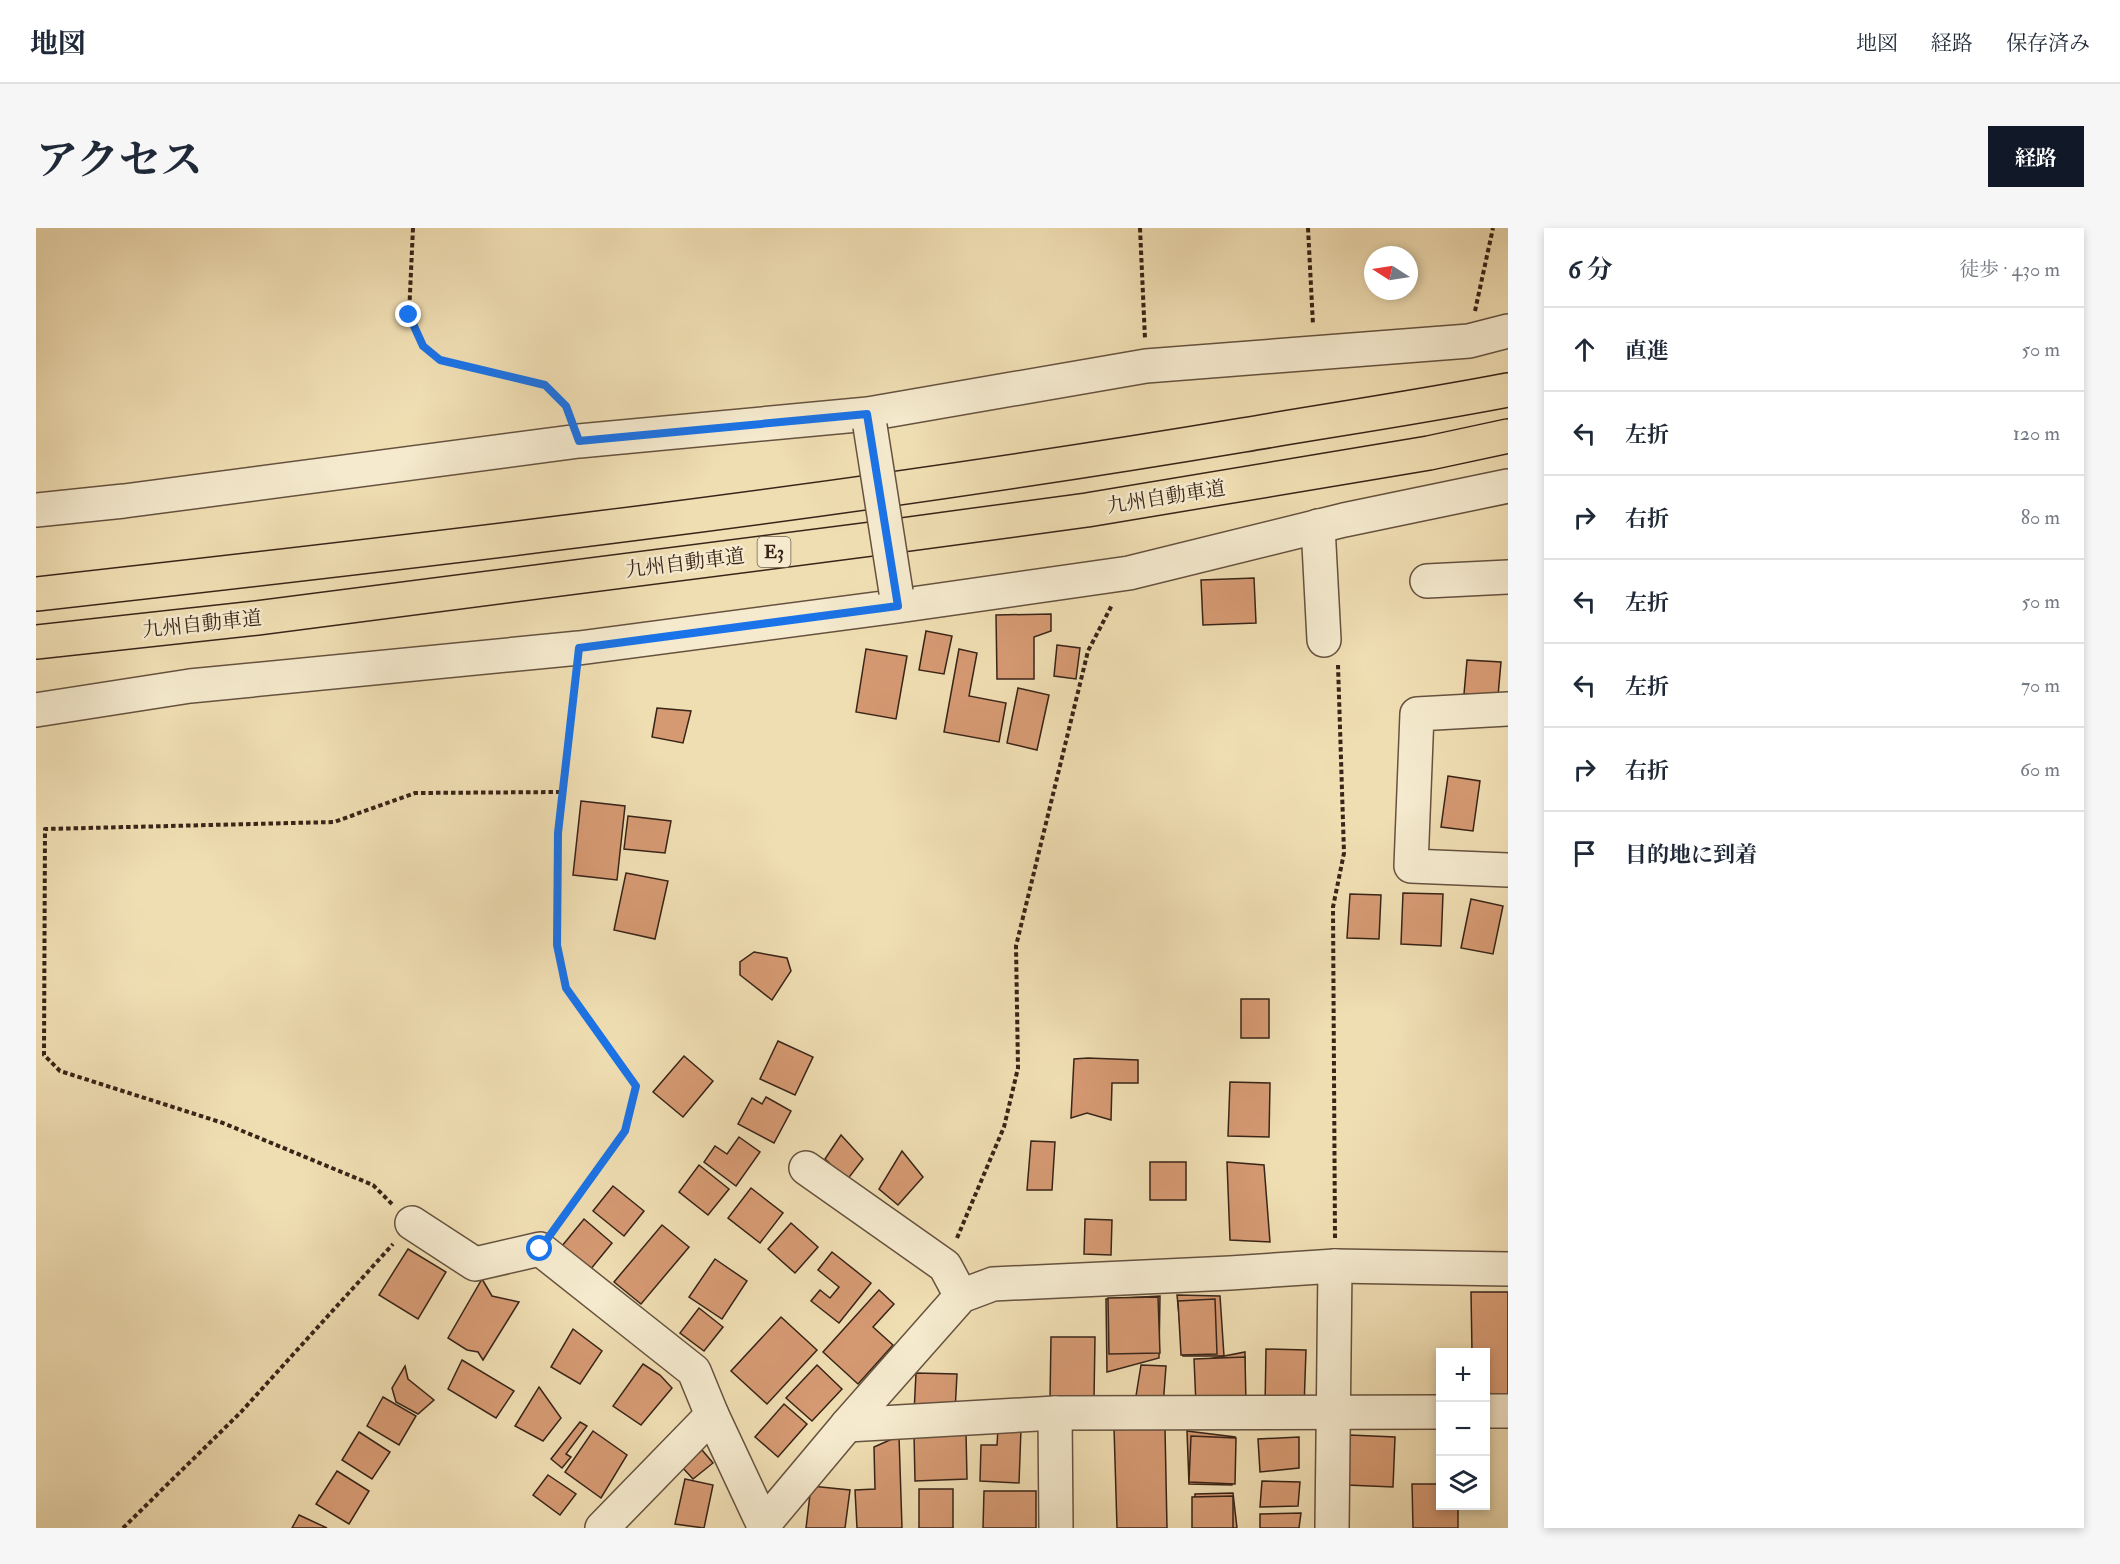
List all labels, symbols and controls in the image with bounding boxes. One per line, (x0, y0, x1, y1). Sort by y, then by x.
text: 地図 (30, 27, 86, 62)
text: 地図 (1856, 30, 1898, 57)
text: 経路 (1931, 30, 1973, 57)
text: 保存済み (2006, 30, 2090, 57)
button: 経路 (1988, 126, 2084, 187)
text: アクセス (36, 135, 203, 187)
north arrow (1364, 246, 1418, 300)
text: 6 分 (1568, 254, 1613, 286)
text: 徒歩 · 430 m (1959, 257, 2060, 282)
route end (395, 301, 421, 327)
icon: ahead (1568, 333, 1601, 366)
text: 直進 (1625, 337, 1669, 365)
text: 50 m (2021, 337, 2060, 362)
icon: left (1568, 417, 1601, 450)
text: 左折 (1625, 421, 1669, 449)
text: 120 m (2013, 421, 2060, 446)
street label: 九州自動車道 (1105, 475, 1227, 519)
icon: right (1568, 501, 1601, 534)
text: 右折 (1625, 505, 1669, 533)
text: 80 m (2021, 505, 2060, 530)
road number: E3 (758, 537, 790, 567)
street label: 九州自動車道 (624, 543, 746, 583)
icon: left (1568, 585, 1601, 618)
text: 左折 (1625, 589, 1669, 617)
text: 50 m (2021, 589, 2060, 614)
street label: 九州自動車道 (141, 605, 263, 643)
icon: left (1568, 669, 1601, 702)
text: 左折 (1625, 673, 1669, 701)
text: 70 m (2021, 673, 2060, 698)
icon: right (1568, 753, 1601, 786)
text: 右折 (1625, 757, 1669, 785)
text: 60 m (2020, 757, 2060, 782)
icon: arrive (1568, 837, 1601, 870)
text: 目的地に到着 (1625, 841, 1757, 869)
route start (526, 1235, 552, 1261)
map controls (1436, 1348, 1490, 1510)
button: + (1436, 1348, 1490, 1402)
button: − (1436, 1402, 1490, 1456)
button: layers (1436, 1456, 1490, 1510)

